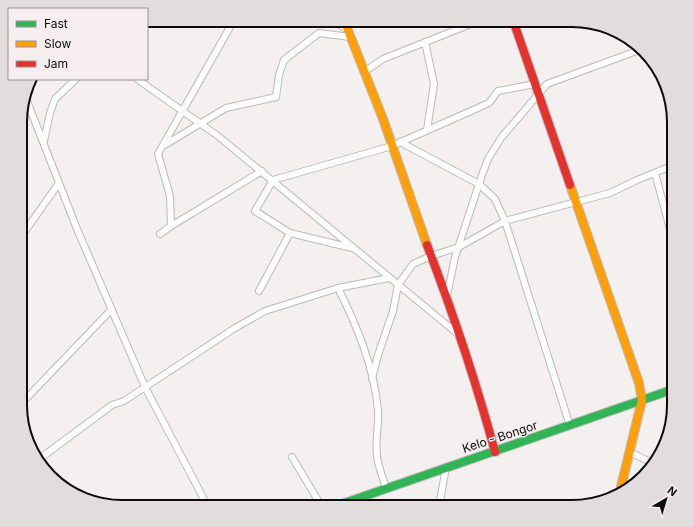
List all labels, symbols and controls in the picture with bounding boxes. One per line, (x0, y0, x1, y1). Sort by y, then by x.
legend (8, 8, 148, 80)
text: Fast (44, 16, 68, 31)
text: Slow (44, 36, 72, 51)
text: Jam (44, 56, 68, 71)
street label: Kelo - Bongor (460, 417, 540, 456)
north arrow (646, 479, 686, 519)
text: N (665, 483, 680, 499)

